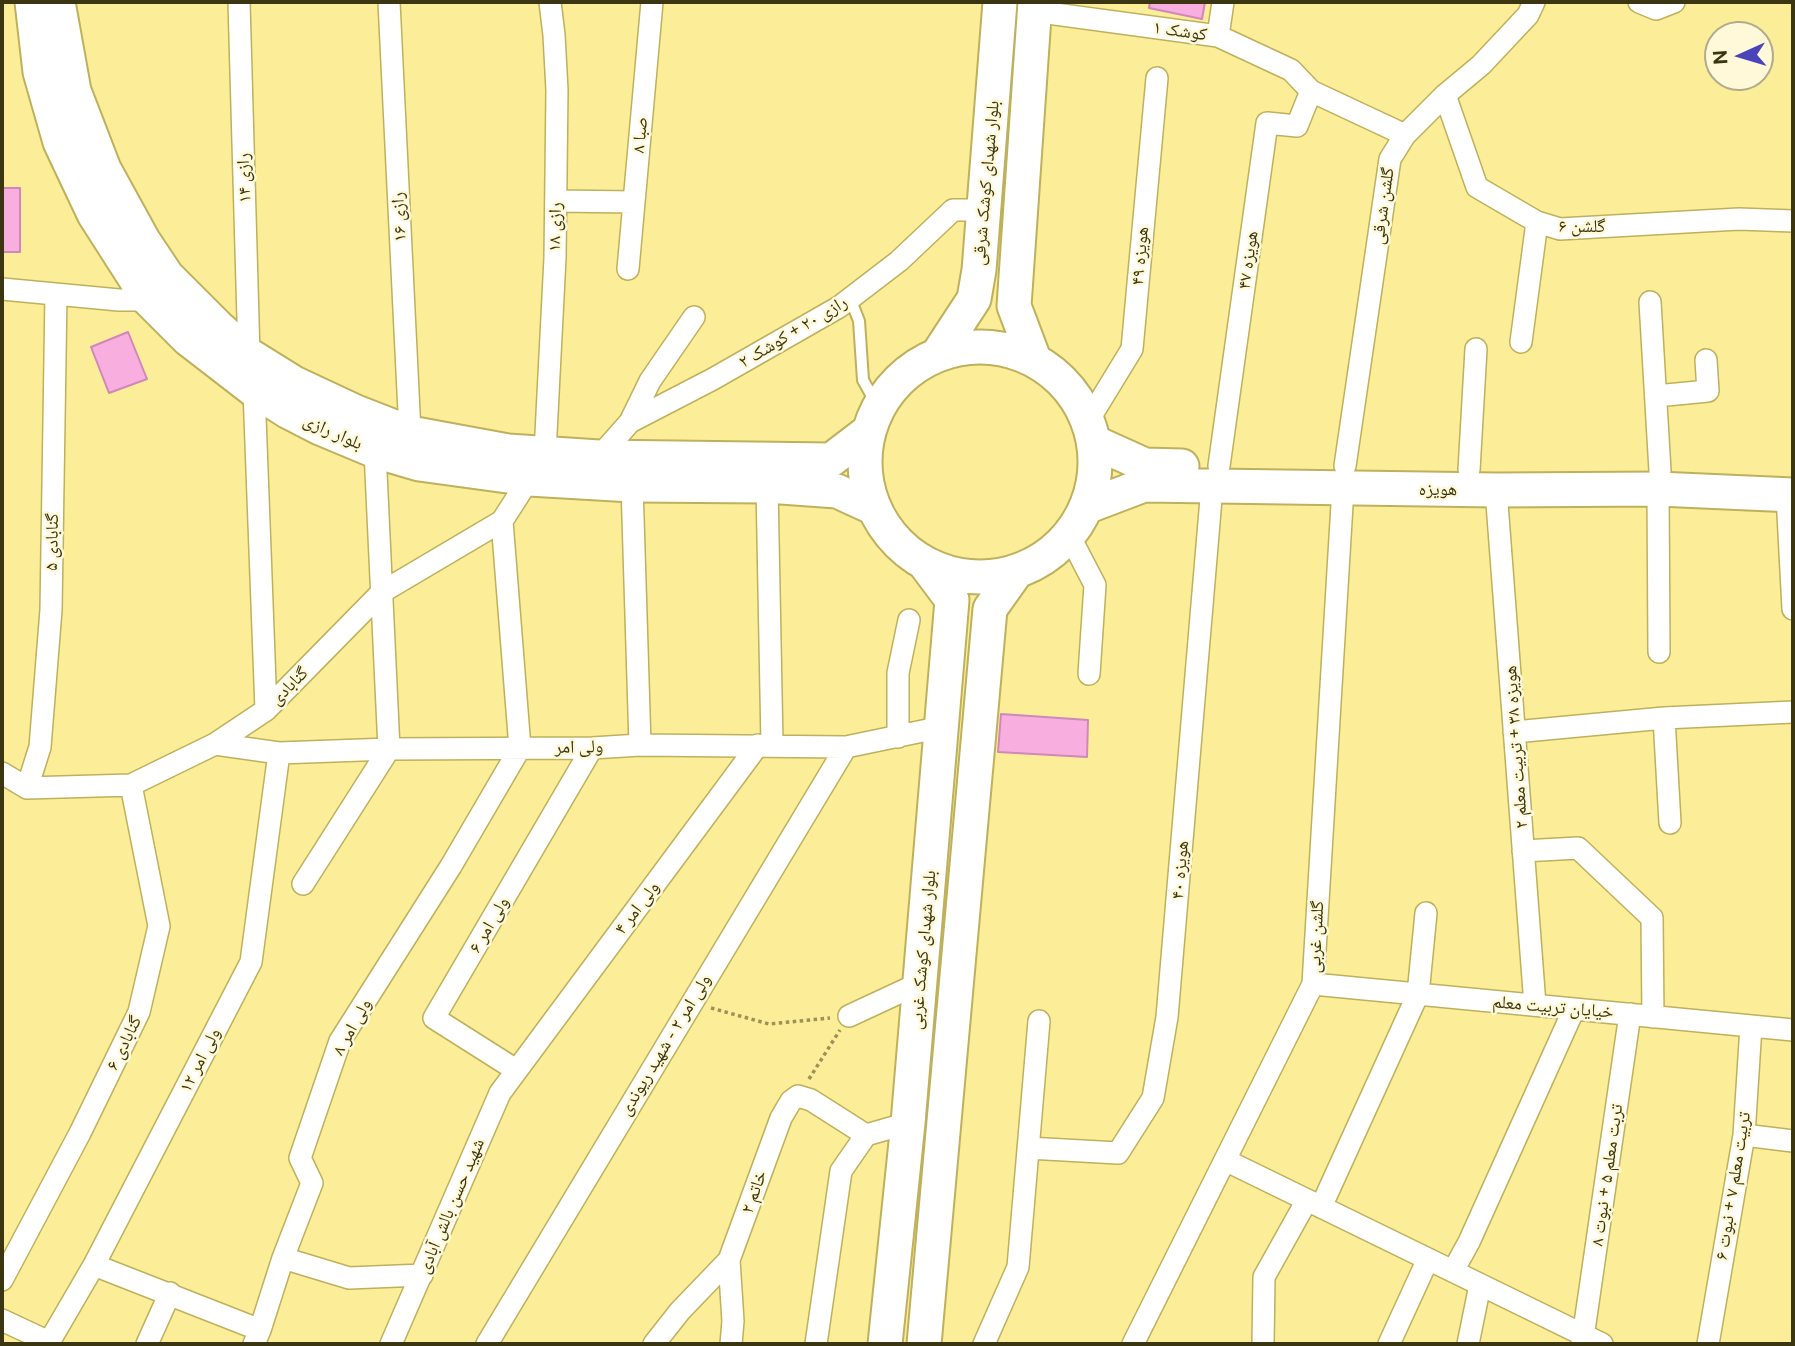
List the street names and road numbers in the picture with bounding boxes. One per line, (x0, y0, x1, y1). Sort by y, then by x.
street label: کوشک ۱ (1152, 17, 1208, 45)
street label: بلوار شهدای کوشک شرقی (968, 100, 1004, 266)
street label: صبا ۸ (628, 116, 652, 154)
street label: رازی ۱۴ (232, 153, 256, 203)
street label: گلشن شرقی (1367, 166, 1399, 246)
street label: رازی ۱۶ (387, 192, 411, 242)
street label: رازی ۱۸ (544, 202, 566, 252)
street label: گلشن ۶ (1559, 215, 1605, 237)
street label: هویزه ۴۹ (1127, 226, 1153, 286)
street label: هویزه ۴۷ (1233, 229, 1263, 291)
street label: رازی ۲۰ + کوشک ۲ (735, 291, 851, 373)
street label: بلوار رازی (300, 409, 366, 455)
street label: هویزه (1419, 478, 1457, 500)
street label: گنابادی ۵ (41, 513, 63, 571)
street label: گنابادی (265, 662, 313, 710)
street label: هویزه ۳۸ + تربیت معلم ۲ (1500, 665, 1532, 829)
street label: ولی امر (554, 736, 604, 758)
street label: هویزه ۴۰ (1167, 840, 1193, 900)
street label: بلوار شهدای کوشک غربی (905, 869, 941, 1031)
street label: ولی امر ۴ (610, 877, 664, 939)
street label: ولی امر ۶ (464, 893, 514, 957)
street label: گلشن غربی (1303, 900, 1329, 974)
street label: ولی امر ۲ - شهید ریوندی (614, 970, 716, 1120)
street label: خیایان تربیت معلم (1491, 991, 1615, 1023)
street label: ولی امر ۸ (328, 995, 376, 1059)
street label: گنابادی ۶ (102, 1012, 146, 1074)
street label: ولی امر ۱۲ (175, 1024, 225, 1096)
street label: تربت معلم ۵ + نبوت ۸ (1586, 1103, 1628, 1247)
street label: تربیت معلم ۷ + نبوت ۶ (1711, 1110, 1755, 1262)
street label: شهید حسن بالش آبادی (413, 1135, 489, 1277)
street label: خاتم ۲ (736, 1168, 772, 1216)

